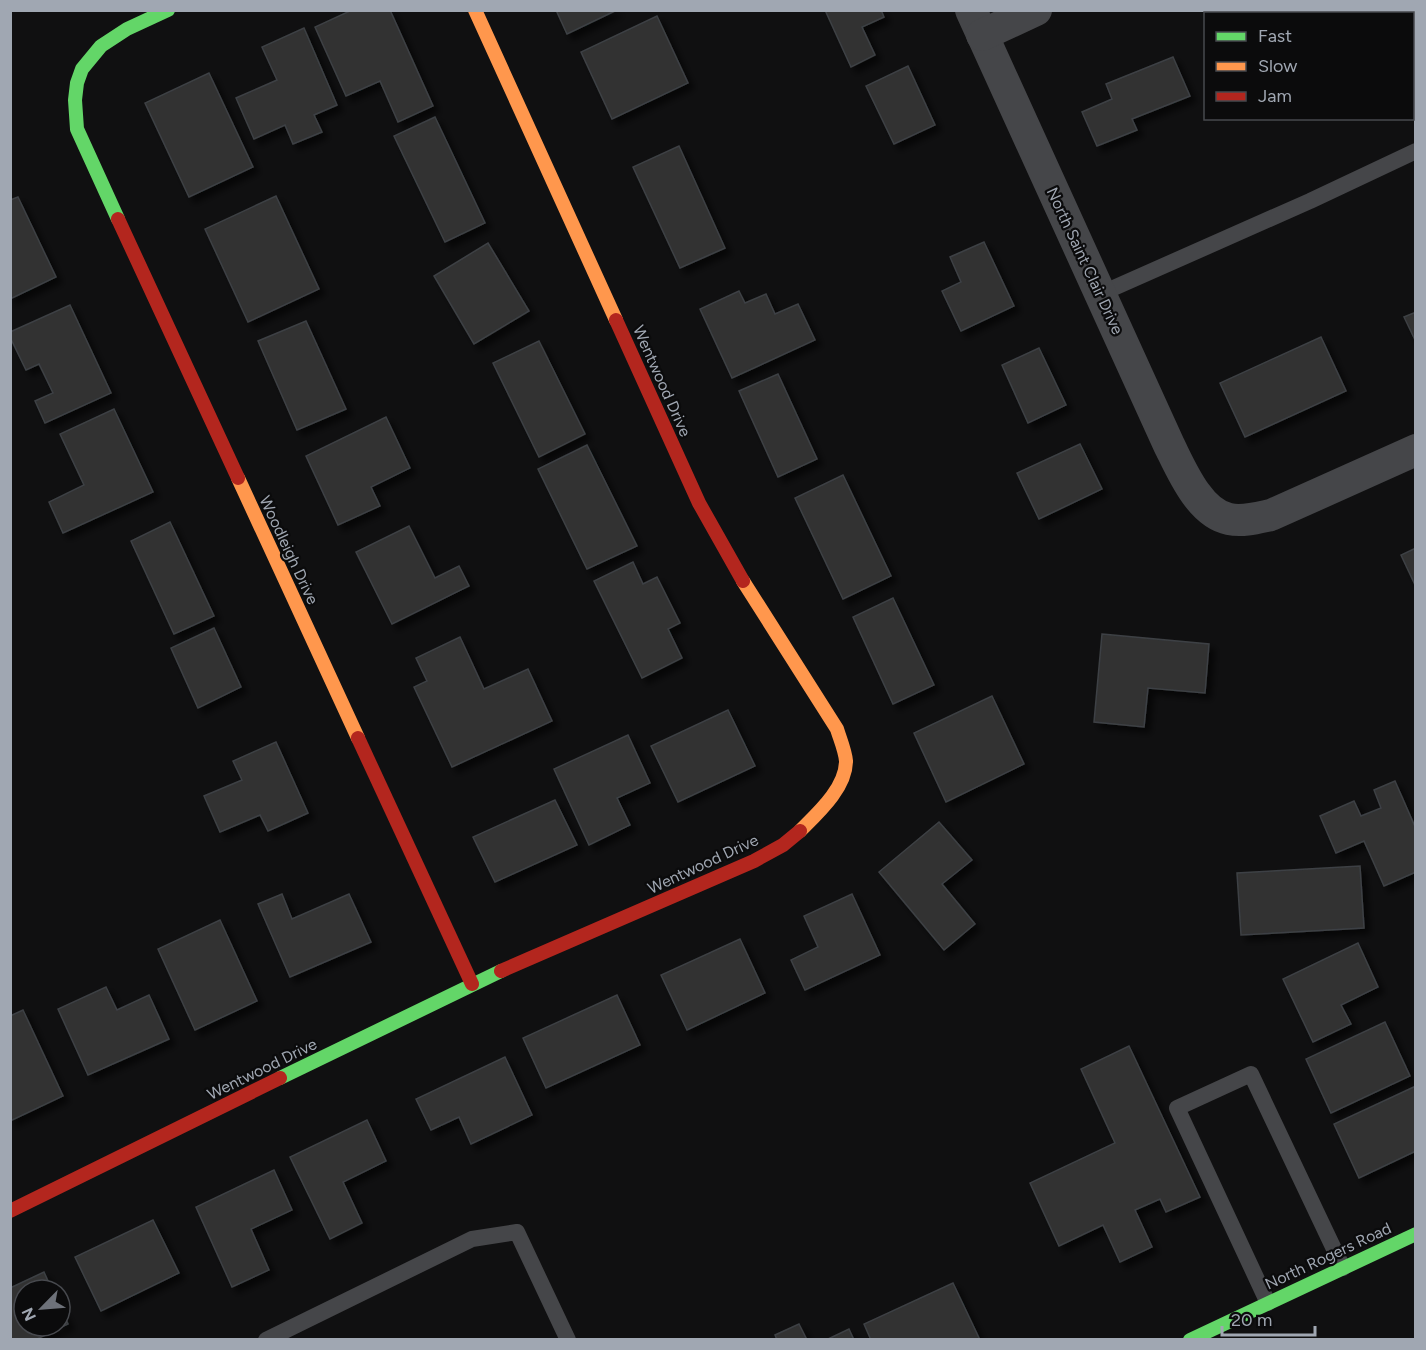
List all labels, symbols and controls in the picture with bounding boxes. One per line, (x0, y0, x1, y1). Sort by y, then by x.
legend (1204, 12, 1414, 120)
text: Fast (1258, 25, 1292, 47)
text: Slow (1258, 55, 1297, 77)
text: Jam (1258, 85, 1292, 107)
street label: North Saint Clair Drive (1043, 185, 1128, 338)
street label: Wentwood Drive (629, 322, 695, 440)
street label: Woodleigh Drive (255, 493, 323, 608)
street label: Wentwood Drive (645, 830, 761, 898)
street label: Wentwood Drive (204, 1034, 320, 1104)
street label: North Rogers Road (1262, 1218, 1394, 1294)
north arrow (12, 1278, 72, 1338)
scale bar (1222, 1299, 1315, 1337)
text: N (18, 1305, 40, 1324)
text: 20 m (1231, 1309, 1272, 1331)

